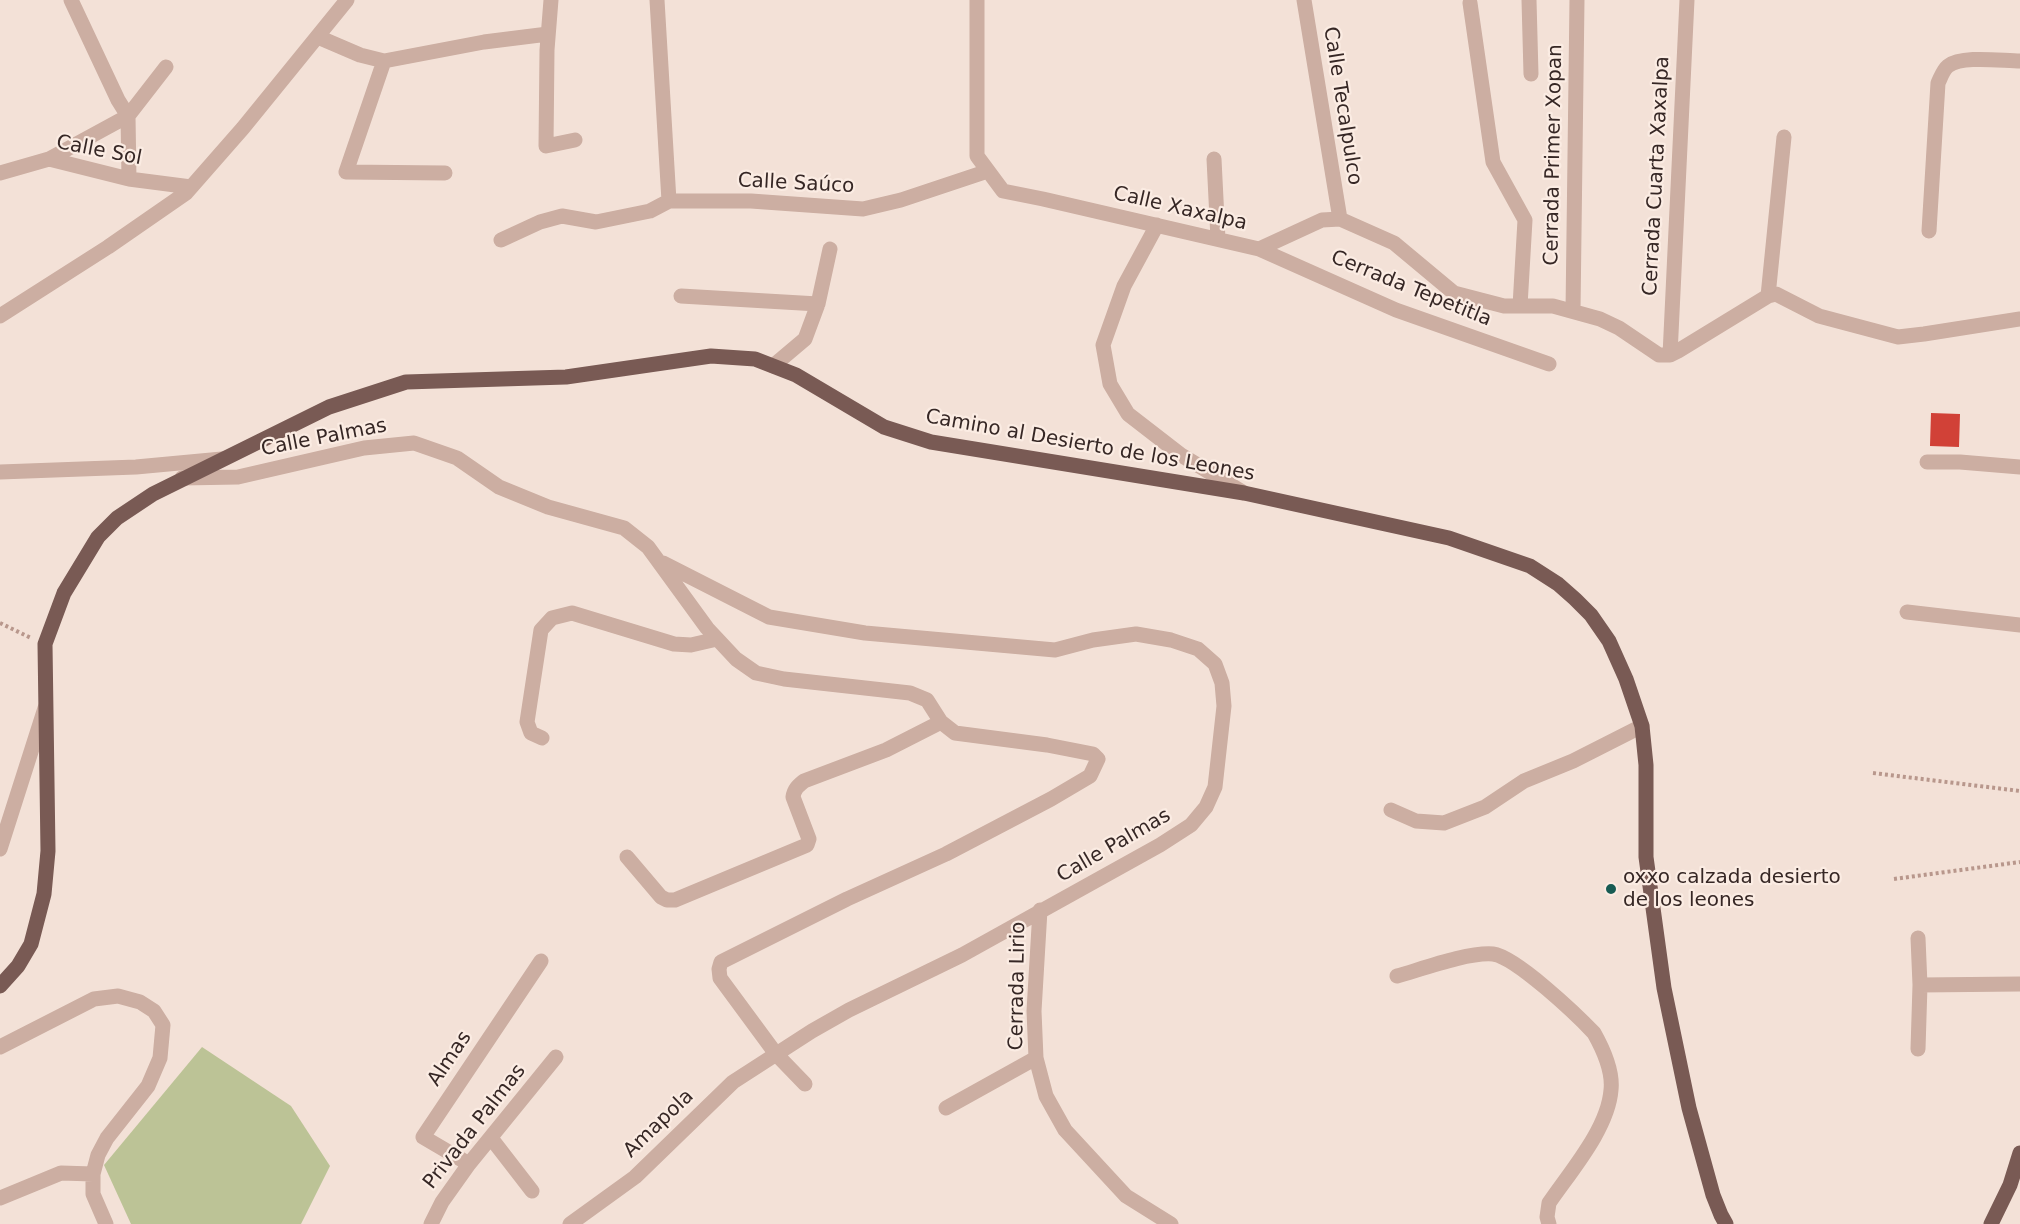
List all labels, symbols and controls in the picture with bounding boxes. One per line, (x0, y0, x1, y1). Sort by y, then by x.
street label: Calle Tecalpulco (1318, 25, 1366, 187)
street label: Cerrada Primer Xopan (1540, 44, 1568, 266)
street label: Cerrada Cuarta Xaxalpa (1639, 56, 1675, 296)
street label: Calle Sol (54, 131, 144, 171)
street label: Calle Saúco (737, 169, 855, 199)
street label: Calle Xaxalpa (1111, 182, 1249, 236)
street label: Cerrada Tepetitla (1327, 246, 1495, 332)
street label: Camino al Desierto de los Leones (923, 405, 1257, 487)
street label: Calle Palmas (259, 414, 389, 462)
street label: Calle Palmas (1053, 804, 1175, 888)
place label: oxxo calzada desierto de los leones (1623, 866, 1841, 913)
marker: oxxo calzada desierto de los leones (1604, 882, 1618, 896)
street label: Cerrada Lirio (1005, 921, 1031, 1051)
street label: Almas (423, 1027, 477, 1091)
street label: Privada Palmas (419, 1060, 531, 1194)
street label: Amapola (619, 1085, 699, 1163)

